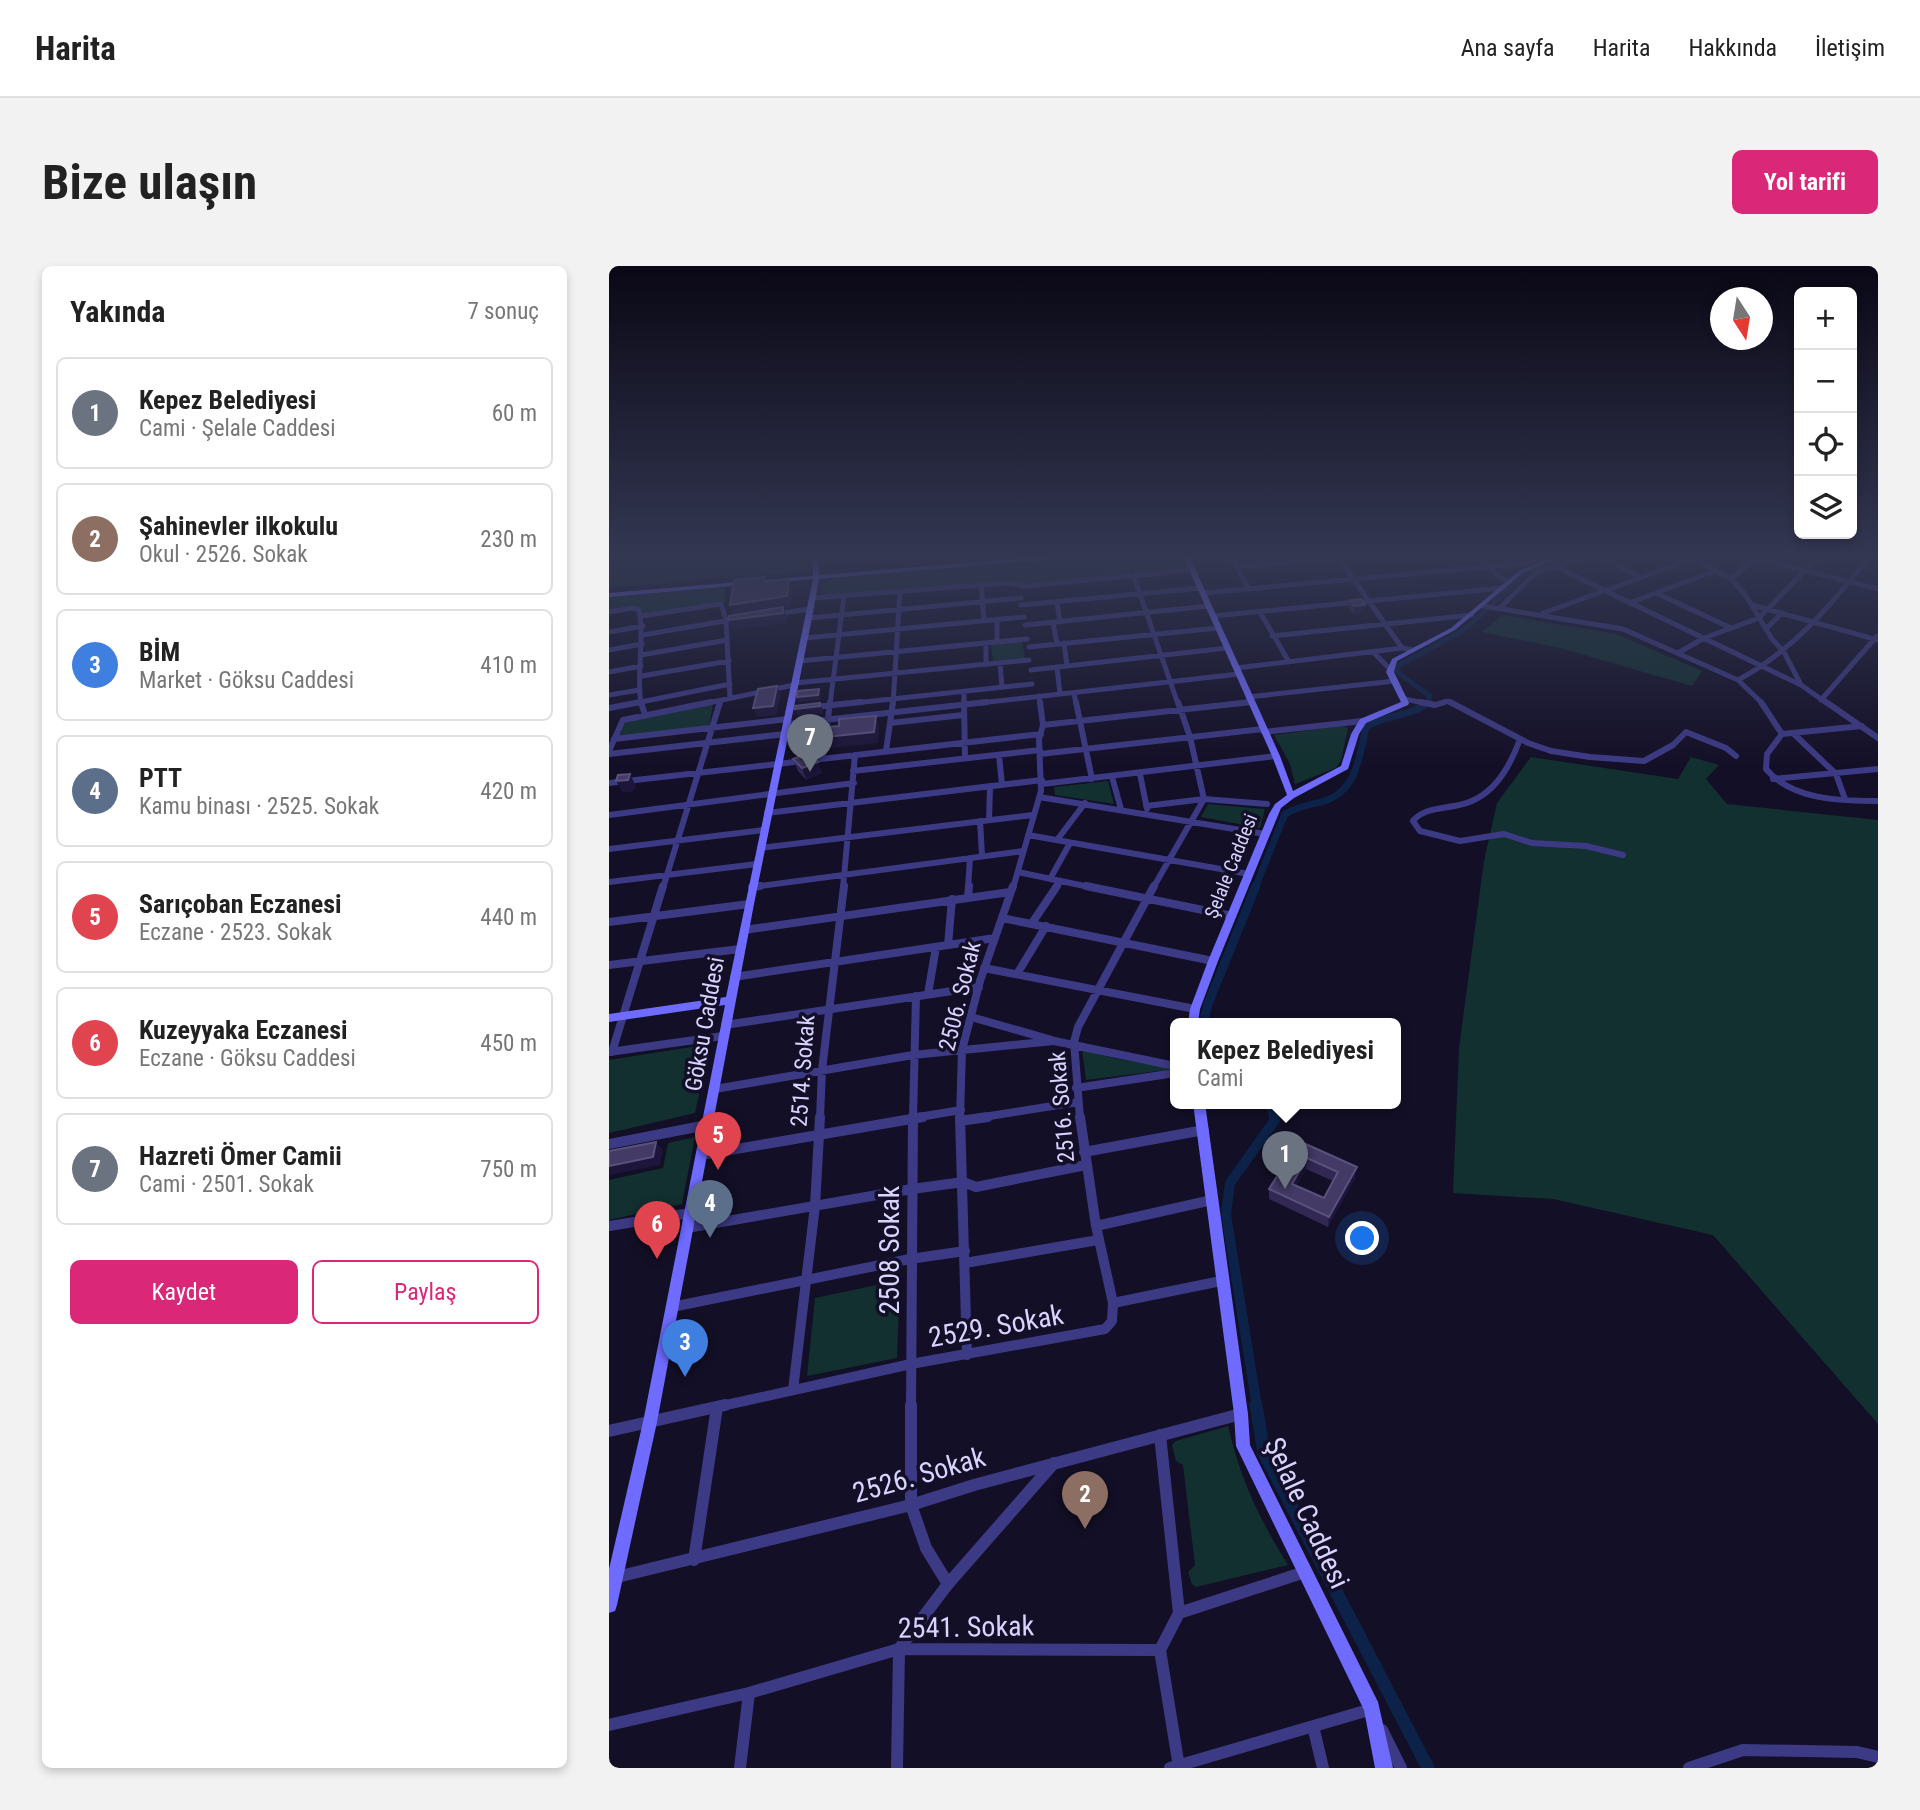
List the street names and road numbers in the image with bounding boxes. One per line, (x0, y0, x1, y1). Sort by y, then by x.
street label: Şelale Caddesi (1200, 810, 1262, 922)
street label: 2506. Sokak (933, 938, 987, 1054)
street label: Göksu Caddesi (680, 955, 730, 1093)
street label: 2514. Sokak (786, 1014, 820, 1128)
street label: 2516. Sokak (1044, 1049, 1080, 1164)
street label: 2508 Sokak (873, 1185, 906, 1314)
street label: 2529. Sokak (926, 1298, 1066, 1354)
street label: Şelale Caddesi (1258, 1432, 1356, 1594)
street label: 2526. Sokak (849, 1440, 989, 1510)
street label: 2541. Sokak (898, 1609, 1035, 1645)

